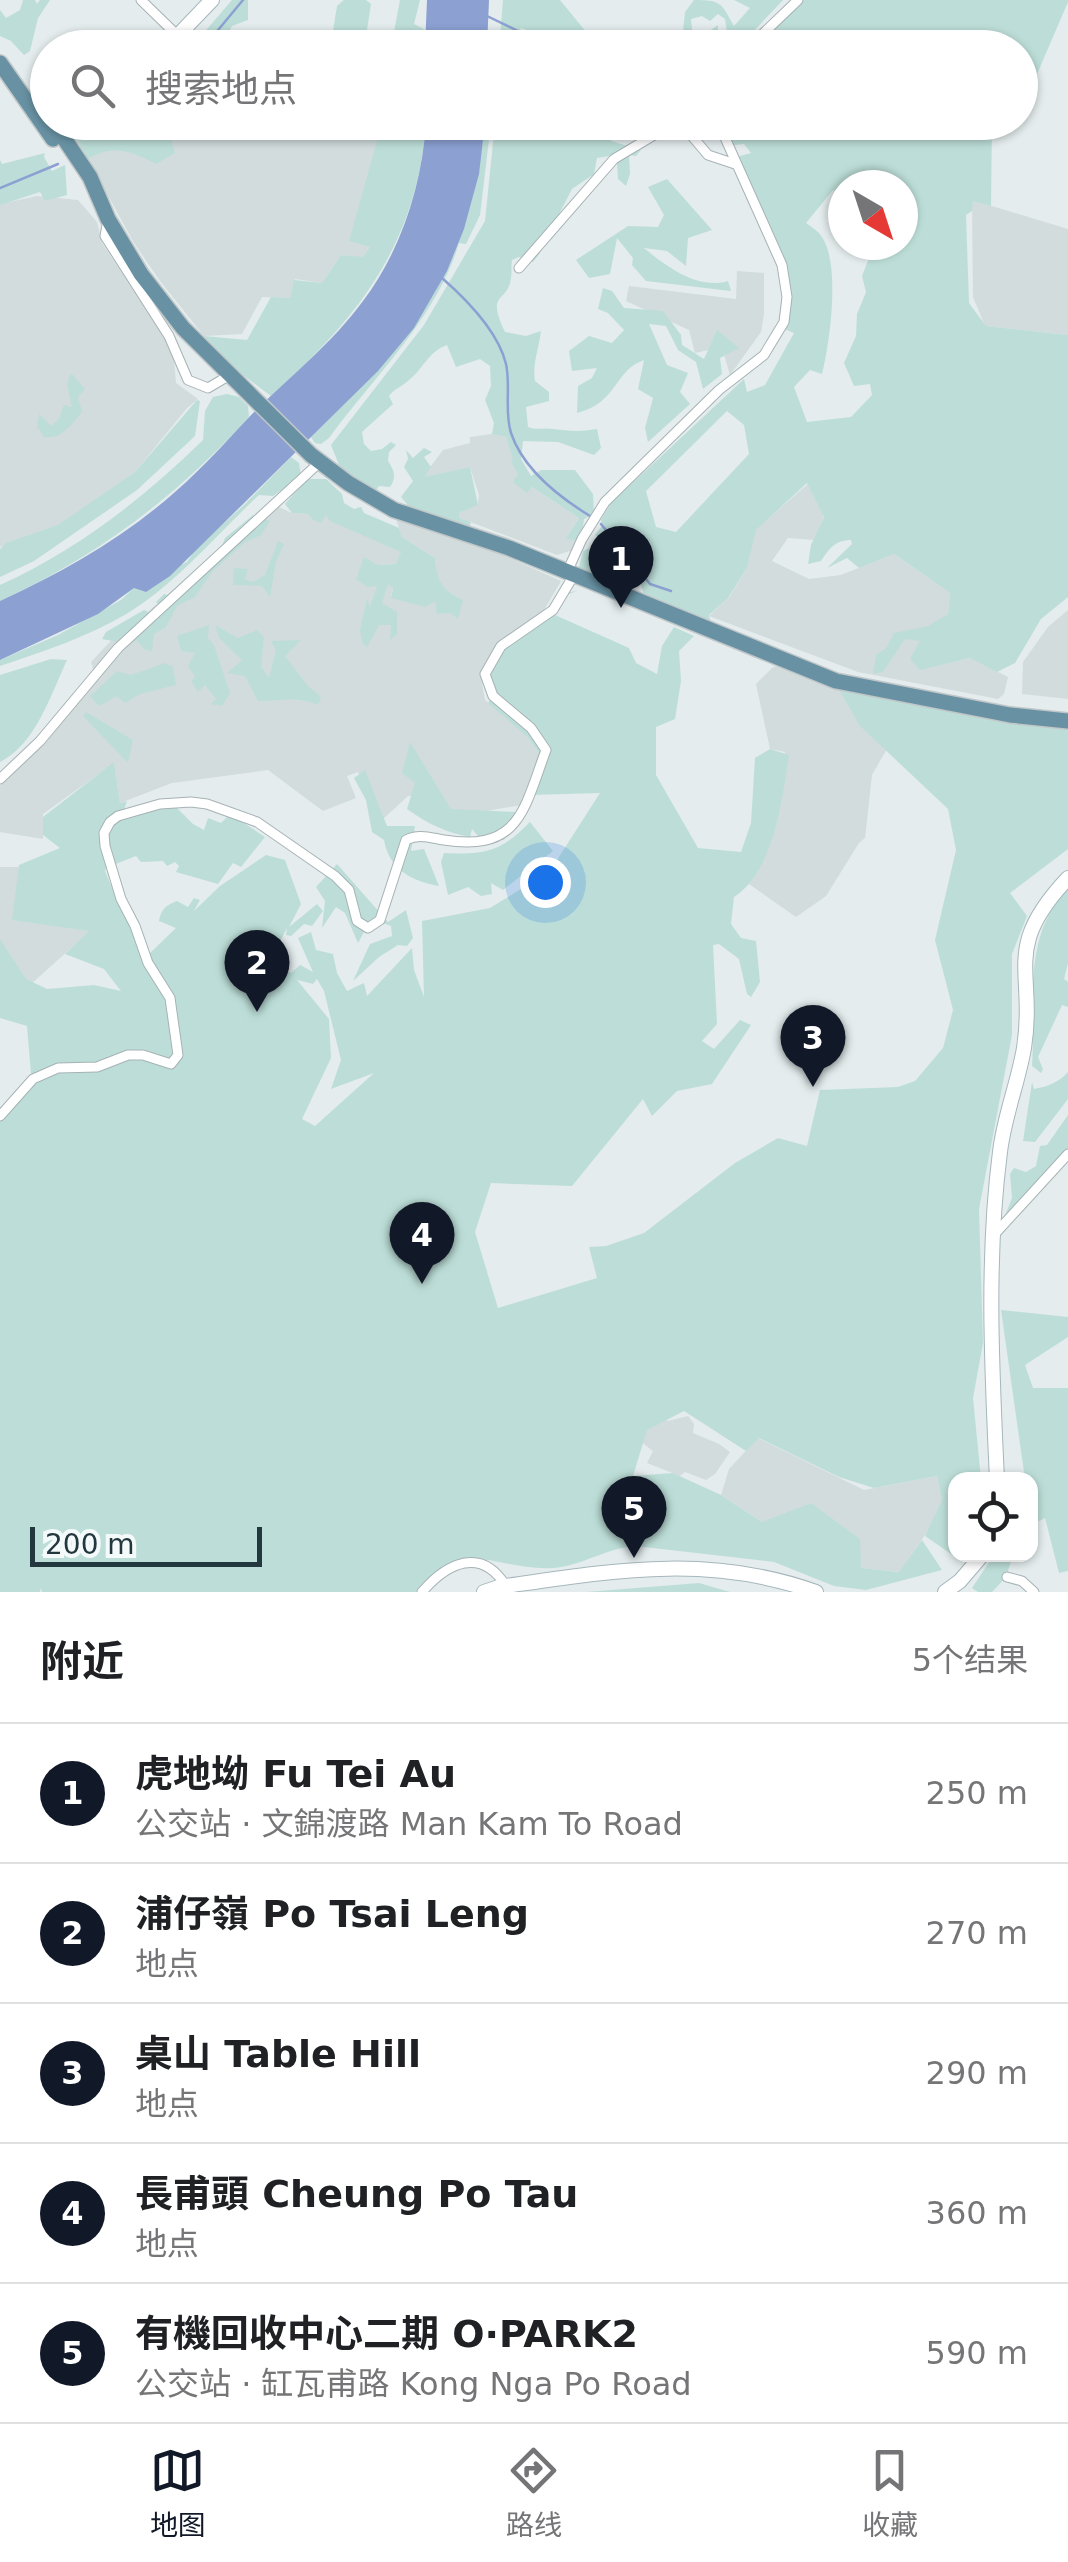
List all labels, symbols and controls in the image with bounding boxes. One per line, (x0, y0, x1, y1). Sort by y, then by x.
search box (30, 30, 1038, 140)
icon: search (65, 58, 120, 113)
text: 搜索地点 (145, 67, 297, 111)
north arrow (828, 170, 918, 260)
pin: 1 (588, 526, 654, 608)
your location (520, 857, 571, 908)
pin: 2 (224, 930, 290, 1012)
pin: 3 (780, 1004, 846, 1087)
pin: 4 (390, 1202, 454, 1284)
map controls (948, 1472, 1038, 1562)
button: locate (948, 1472, 1038, 1562)
pin: 5 (602, 1476, 666, 1558)
scale bar (30, 1522, 262, 1566)
text: 200 m (45, 1528, 135, 1561)
text: 附近 (40, 1637, 124, 1686)
text: 5个结果 (912, 1641, 1028, 1679)
text: 虎地坳 Fu Tei Au (135, 1752, 456, 1796)
text: 1 (61, 1774, 84, 1812)
text: 250 m (926, 1774, 1028, 1812)
text: 公交站 · 文錦渡路 Man Kam To Road (135, 1805, 683, 1843)
text: 浦仔嶺 Po Tsai Leng (135, 1892, 529, 1936)
text: 2 (61, 1914, 84, 1952)
text: 270 m (926, 1914, 1028, 1952)
text: 地点 (135, 1945, 199, 1983)
text: 桌山 Table Hill (135, 2032, 421, 2076)
text: 3 (61, 2054, 84, 2092)
text: 290 m (926, 2054, 1028, 2092)
text: 地点 (135, 2085, 199, 2123)
text: 長甫頭 Cheung Po Tau (135, 2172, 578, 2216)
text: 4 (61, 2194, 84, 2232)
text: 360 m (926, 2194, 1028, 2232)
text: 地点 (135, 2225, 199, 2263)
text: 有機回收中心二期 O·PARK2 (135, 2312, 638, 2356)
text: 5 (61, 2334, 84, 2372)
text: 590 m (926, 2334, 1028, 2372)
text: 公交站 · 缸瓦甫路 Kong Nga Po Road (135, 2365, 692, 2403)
tab: 地图 (150, 2443, 206, 2543)
tab: 路线 (506, 2443, 562, 2543)
tab: 收藏 (862, 2443, 918, 2543)

